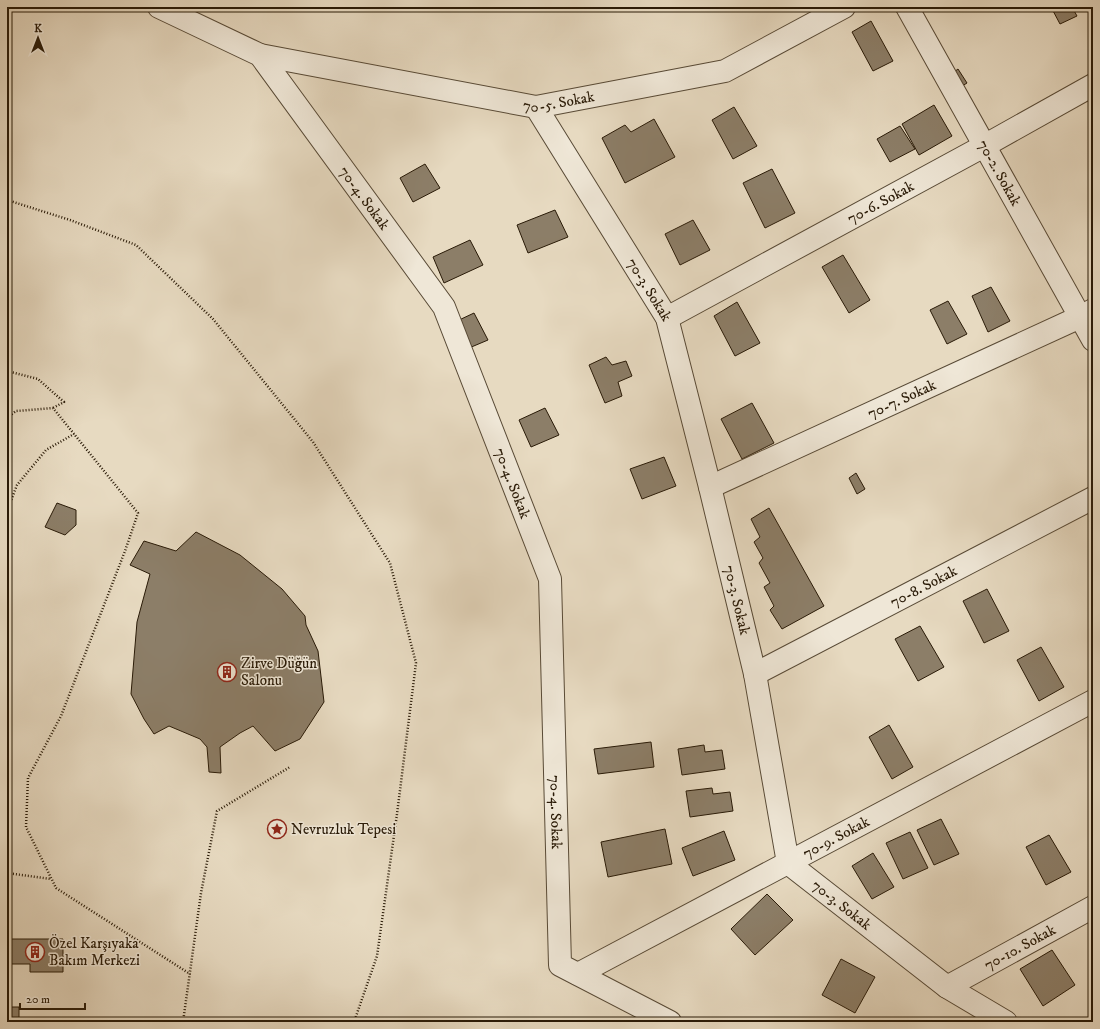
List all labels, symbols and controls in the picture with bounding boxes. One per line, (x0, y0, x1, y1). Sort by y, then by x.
north arrow (18, 18, 58, 58)
text: K (34, 22, 42, 36)
street label: 70-5. Sokak (521, 87, 597, 117)
street label: 70-2. Sokak (973, 137, 1026, 210)
street label: 70-4. Sokak (335, 163, 394, 234)
street label: 70-6. Sokak (844, 177, 918, 228)
street label: 70-3. Sokak (622, 255, 676, 326)
street label: 70-7. Sokak (865, 375, 940, 423)
street label: 70-4. Sokak (490, 445, 535, 522)
street label: 70-8. Sokak (887, 561, 961, 612)
street label: 70-3. Sokak (719, 563, 754, 637)
place label: Zirve Düğün Salonu (241, 654, 317, 690)
building icon: Zirve Düğün Salonu (216, 661, 238, 683)
street label: 70-4. Sokak (545, 775, 566, 850)
street label: 70-9. Sokak (800, 812, 873, 863)
place icon: Nevruzluk Tepesi (266, 818, 288, 840)
place label: Nevruzluk Tepesi (291, 820, 396, 839)
street label: 70-3. Sokak (808, 876, 876, 935)
street label: 70-10. Sokak (981, 920, 1060, 975)
place label: Özel Karşıyaka Bakım Merkezi (49, 934, 140, 970)
building icon: Özel Karşıyaka Bakım Merkezi (24, 941, 46, 963)
scale bar (20, 985, 85, 1011)
text: 20 m (26, 992, 50, 1007)

